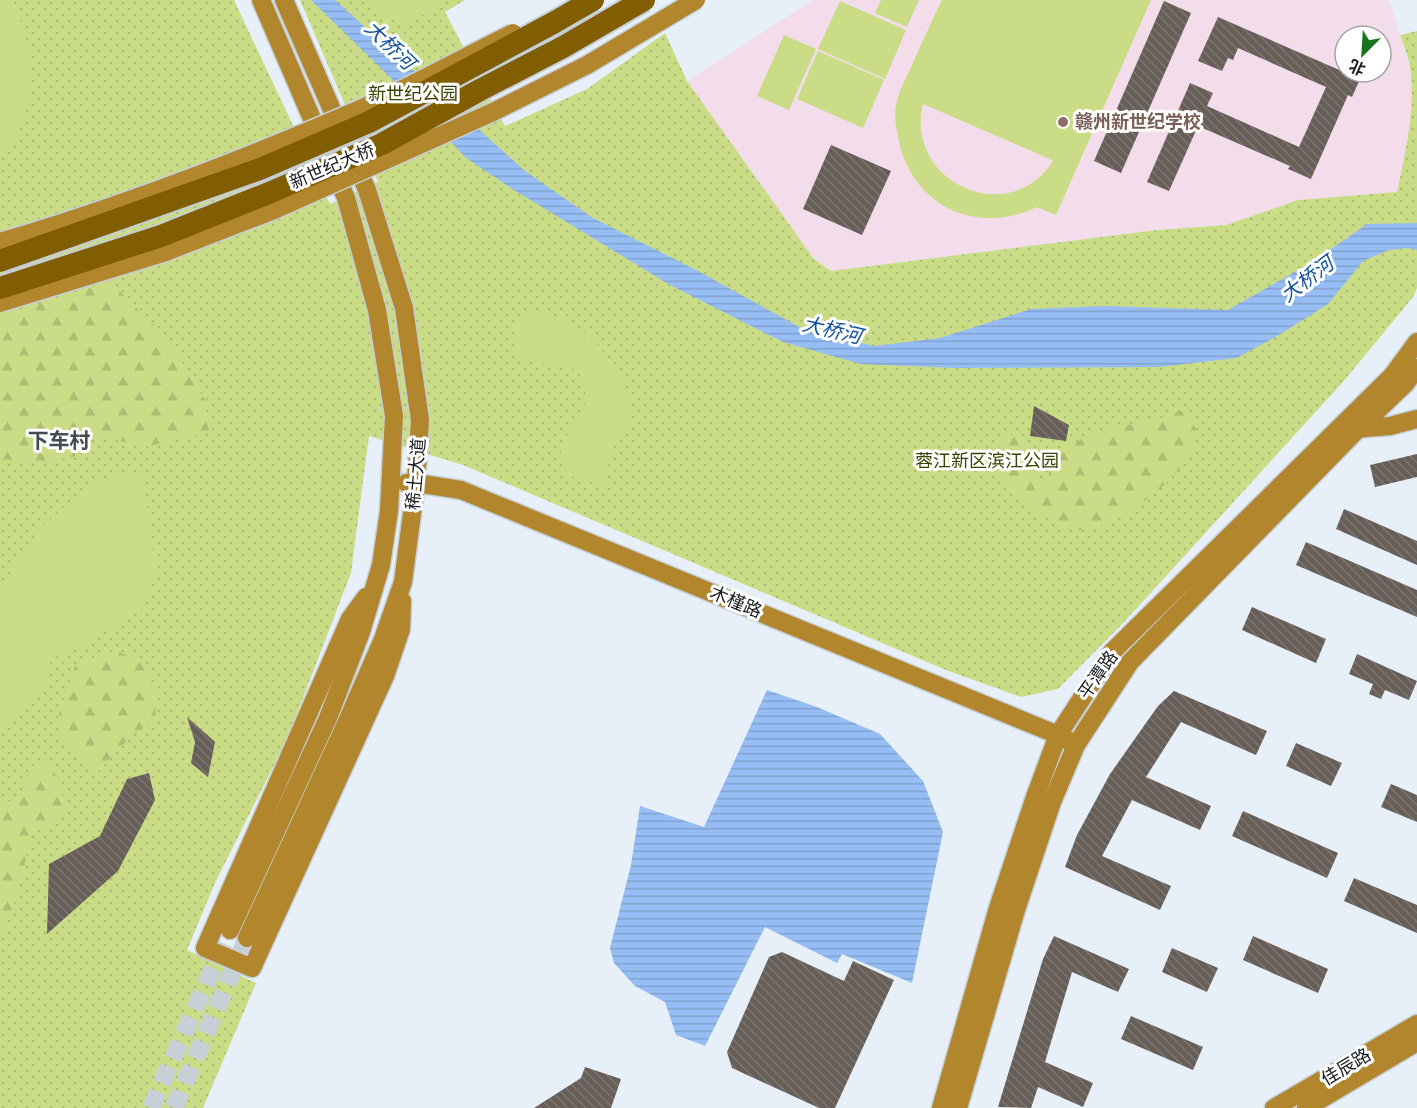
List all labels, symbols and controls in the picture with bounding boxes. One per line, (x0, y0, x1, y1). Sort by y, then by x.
water label: 大桥河 (360, 16, 423, 77)
north arrow (1333, 24, 1393, 84)
text: 北 (1346, 55, 1368, 79)
park label: 新世纪公园 (368, 83, 458, 104)
place label: 赣州新世纪学校 (1075, 111, 1201, 132)
marker: 赣州新世纪学校 (1056, 115, 1070, 129)
street label: 新世纪大桥 (286, 138, 377, 193)
water label: 大桥河 (1276, 249, 1341, 307)
water label: 大桥河 (800, 312, 868, 349)
district label: 下车村 (28, 429, 91, 453)
street label: 稀土大道 (402, 437, 429, 511)
park label: 蓉江新区滨江公园 (915, 450, 1059, 471)
street label: 木槿路 (707, 581, 765, 622)
street label: 平潭路 (1074, 647, 1122, 703)
street label: 佳辰路 (1317, 1044, 1374, 1089)

